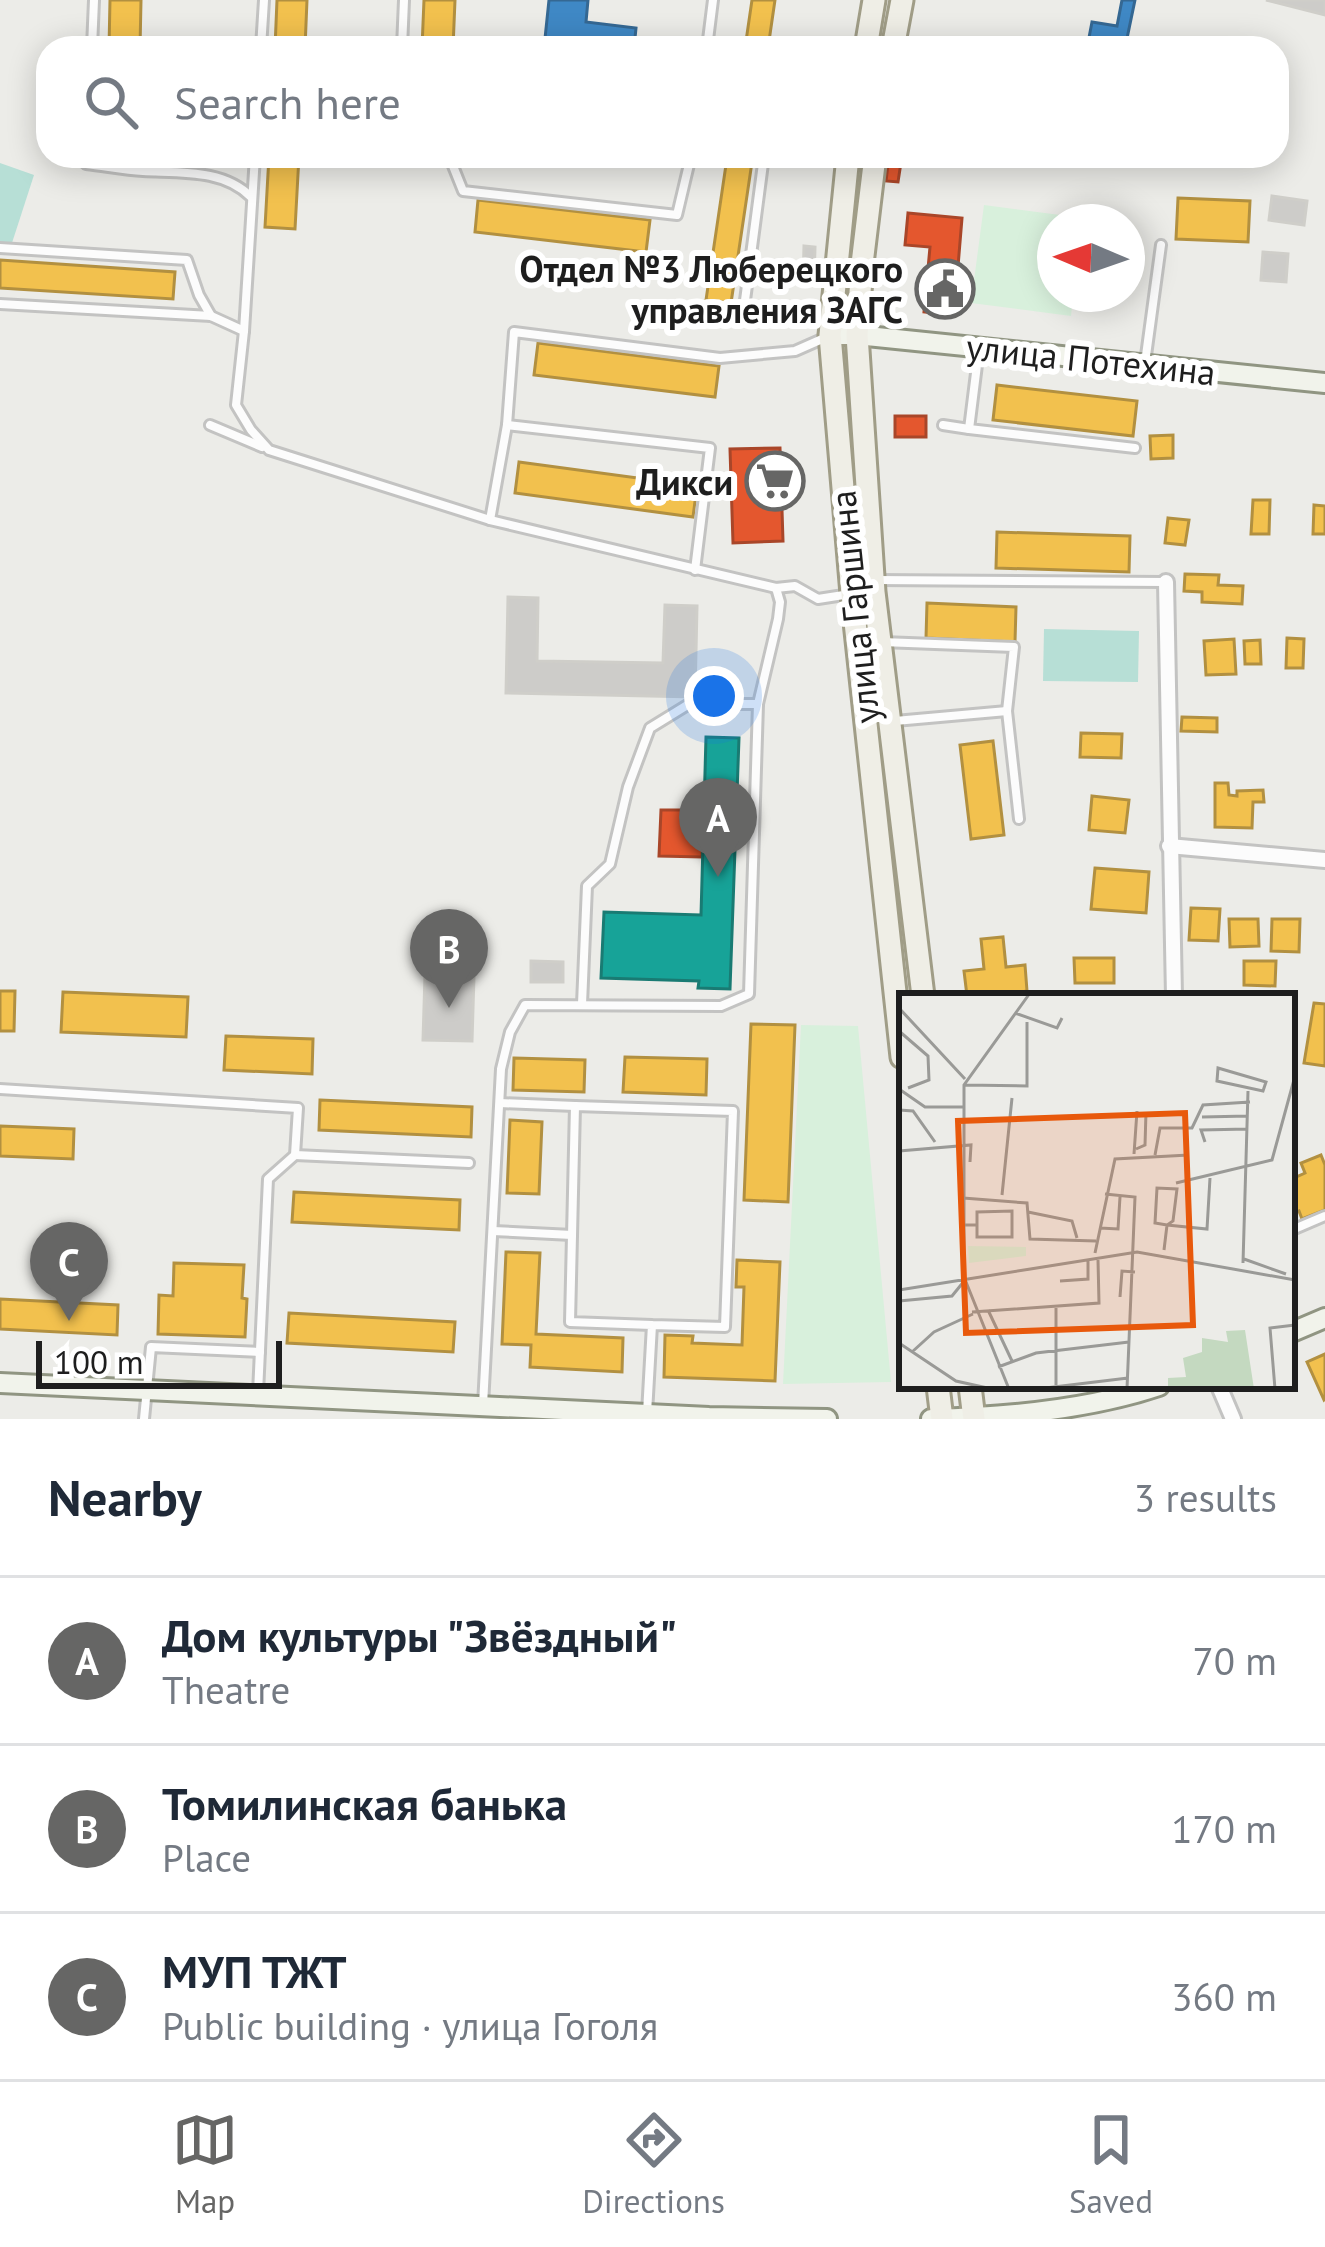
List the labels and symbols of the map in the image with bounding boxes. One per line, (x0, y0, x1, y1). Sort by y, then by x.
north arrow (1037, 204, 1145, 312)
place label: Отдел №3 Люберецкого управления ЗАГС (519, 245, 903, 333)
public building icon: Отдел №3 Люберецкого управления ЗАГС (914, 258, 976, 320)
street label: улица Потехина (964, 323, 1218, 395)
supermarket icon: Дикси (744, 450, 806, 512)
place label: Дикси (636, 458, 733, 505)
street label: улица Гаршина (818, 488, 890, 726)
your location (684, 666, 744, 726)
pin: A (679, 778, 757, 877)
pin: B (410, 909, 488, 1008)
inset map (899, 993, 1295, 1389)
pin: C (30, 1222, 108, 1321)
scale bar (36, 1335, 282, 1388)

